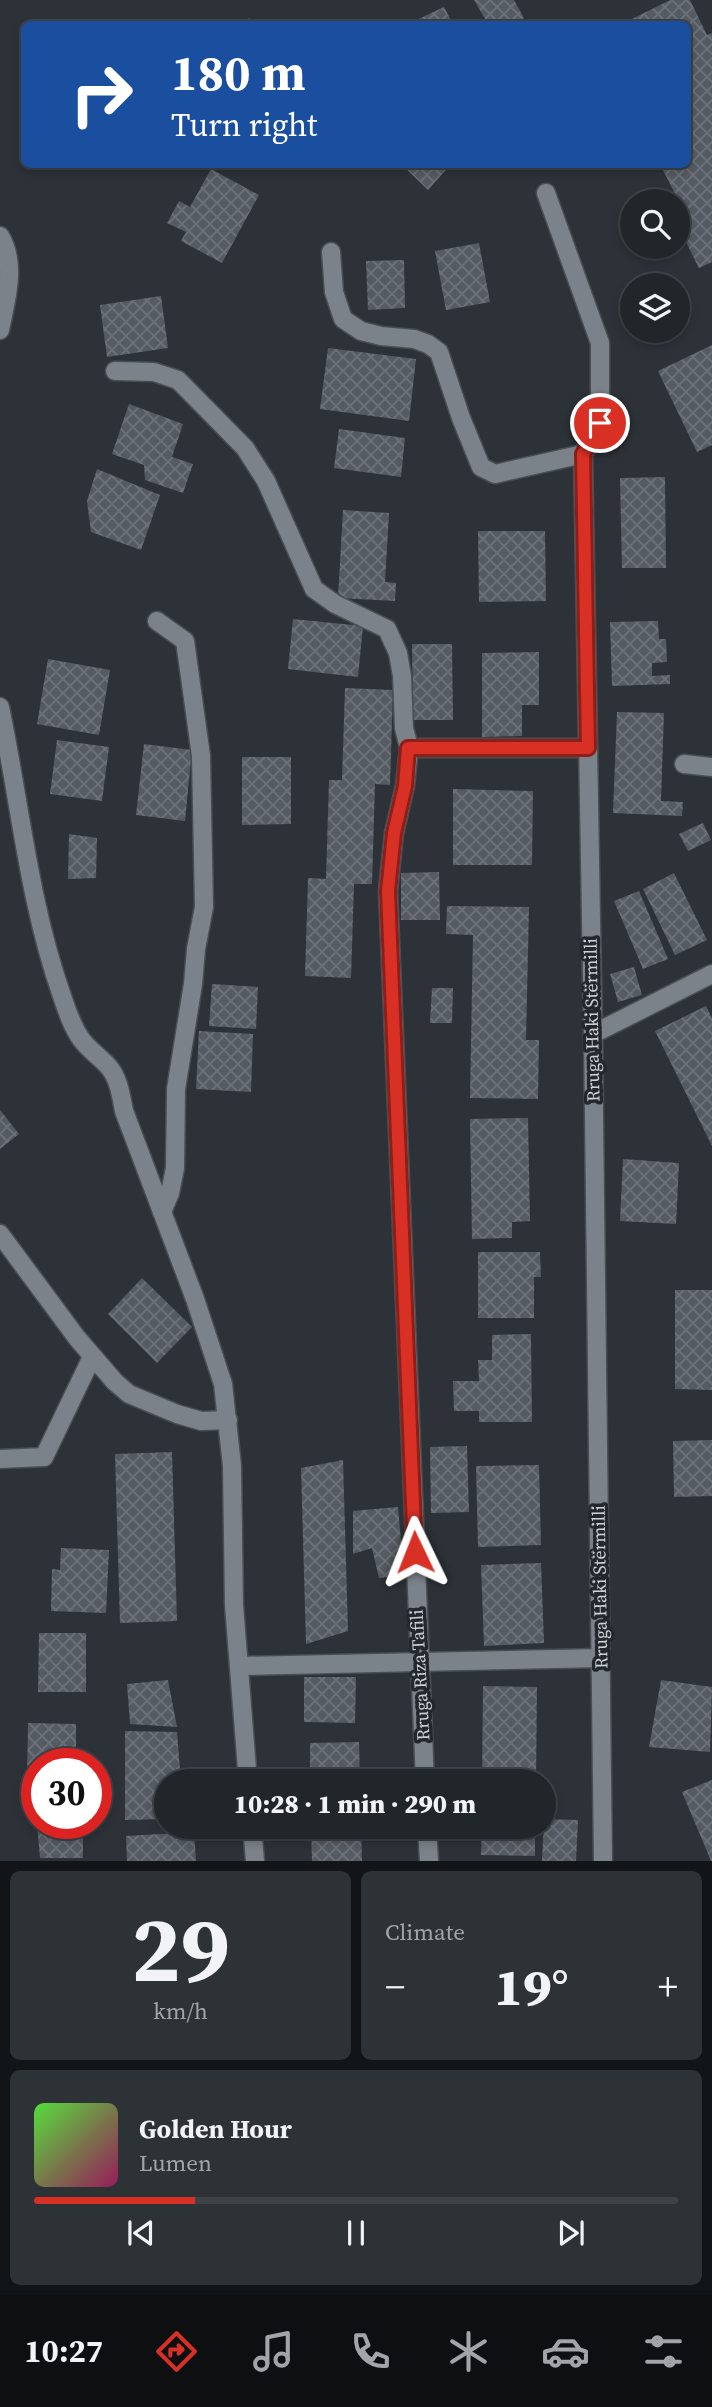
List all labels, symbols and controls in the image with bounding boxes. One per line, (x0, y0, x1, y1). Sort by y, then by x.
text: 180 m (171, 39, 306, 106)
icon: right (56, 49, 147, 140)
text: Turn right (171, 103, 317, 147)
map controls (620, 189, 690, 343)
button: search (620, 189, 690, 259)
button: layers (620, 273, 690, 343)
pin (570, 393, 630, 453)
icon: arrive (581, 404, 619, 442)
street label: Rruga Haki Stërmilli (578, 938, 605, 1102)
street label: Rruga Haki Stërmilli (586, 1505, 613, 1669)
position arrow (378, 1515, 452, 1589)
street label: Rruga Riza Tafili (404, 1609, 435, 1741)
speed limit sign: 30 (21, 1748, 112, 1839)
text: 10:28 · 1 min · 290 m (234, 1786, 476, 1822)
text: 29 (131, 1887, 230, 2011)
text: Climate (385, 1916, 465, 1948)
text: 19° (494, 1951, 569, 2022)
text: − (385, 1961, 405, 2013)
text: + (658, 1961, 678, 2013)
text: km/h (153, 1995, 208, 2027)
text: Golden Hour (139, 2111, 292, 2147)
text: Lumen (139, 2147, 212, 2179)
icon: previous (122, 2214, 160, 2252)
icon: pause (337, 2214, 375, 2252)
icon: next (552, 2214, 590, 2252)
icon: directions (152, 2327, 201, 2376)
icon: music (249, 2327, 298, 2376)
icon: phone (346, 2327, 395, 2376)
icon: climate (444, 2327, 493, 2376)
icon: car (541, 2327, 590, 2376)
icon: filters (639, 2327, 688, 2376)
text: 10:27 (24, 2329, 103, 2373)

